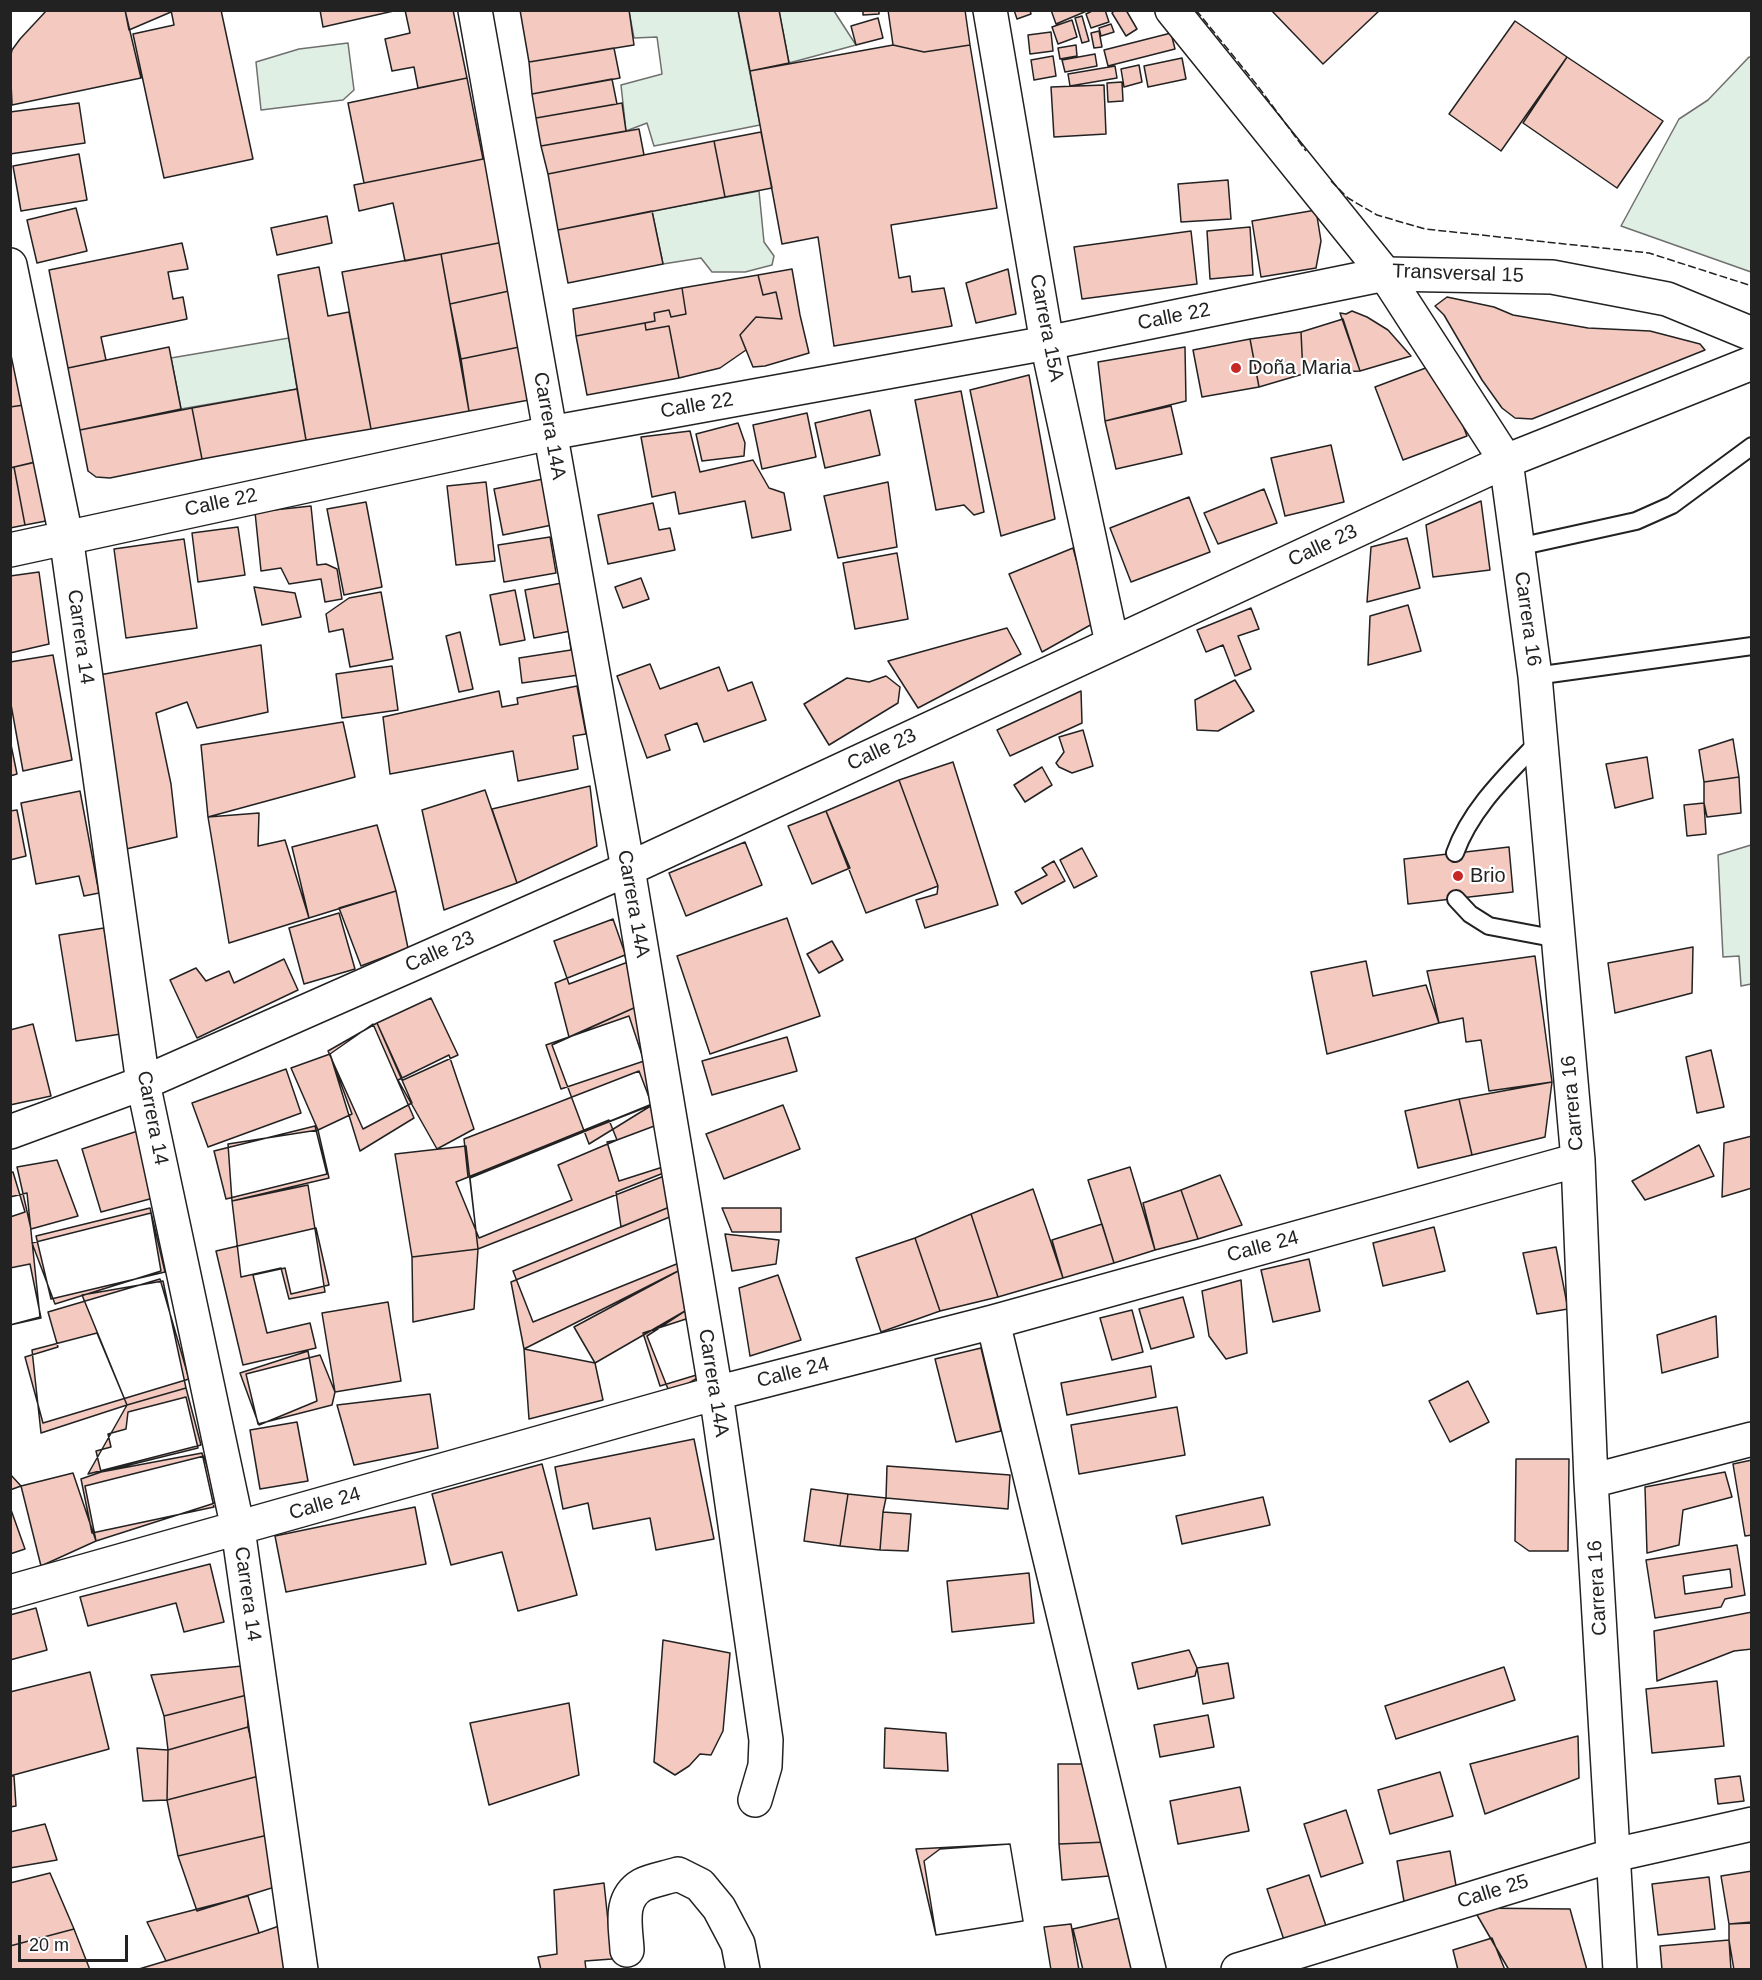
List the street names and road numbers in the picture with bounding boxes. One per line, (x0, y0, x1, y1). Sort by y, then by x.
street label: Transversal 15 (1392, 260, 1524, 288)
street label: Carrera 15A (1024, 272, 1068, 384)
street label: Calle 22 (1136, 298, 1212, 336)
street label: Carrera 14A (528, 370, 570, 482)
street label: Calle 22 (659, 388, 735, 424)
street label: Calle 22 (183, 484, 259, 522)
street label: Calle 23 (1285, 520, 1361, 572)
street label: Carrera 16 (1508, 570, 1546, 668)
street label: Carrera 14 (61, 588, 99, 686)
street label: Calle 23 (844, 724, 920, 776)
street label: Carrera 14A (612, 848, 654, 960)
street label: Calle 23 (402, 926, 478, 978)
street label: Carrera 16 (1557, 1054, 1589, 1152)
street label: Carrera 14 (131, 1069, 173, 1167)
street label: Calle 24 (1224, 1226, 1302, 1268)
street label: Carrera 14A (693, 1327, 733, 1439)
street label: Calle 24 (754, 1352, 832, 1394)
street label: Calle 24 (286, 1482, 364, 1526)
street label: Carrera 16 (1584, 1540, 1612, 1636)
street label: Carrera 14 (228, 1545, 266, 1643)
street label: Calle 25 (1454, 1870, 1532, 1914)

